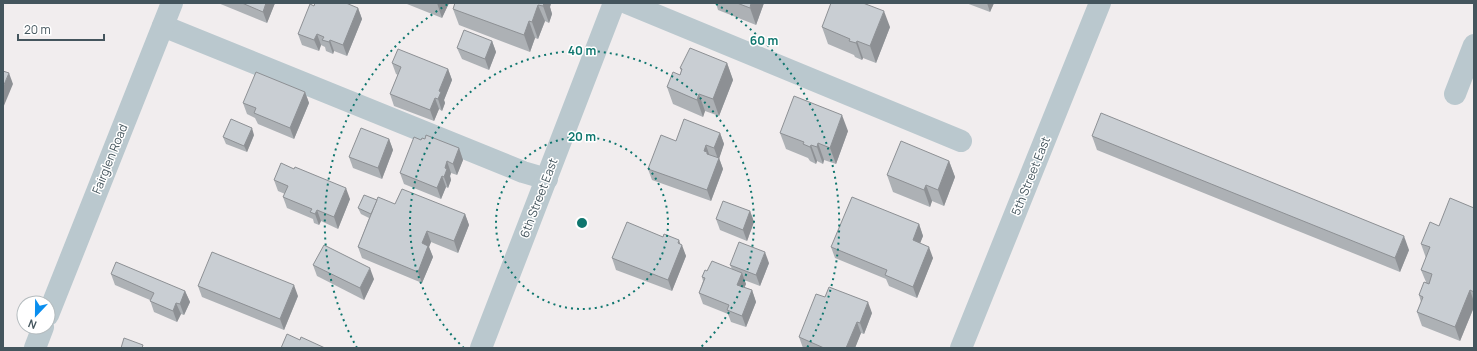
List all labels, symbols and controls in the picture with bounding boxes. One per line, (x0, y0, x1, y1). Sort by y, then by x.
scale bar (18, 16, 104, 42)
text: 20 m (24, 21, 51, 38)
text: 60 m (750, 32, 778, 49)
text: 40 m (568, 42, 596, 59)
street label: Fairglen Road (88, 121, 131, 196)
text: 20 m (568, 128, 596, 145)
street label: 5th Street East (1007, 134, 1054, 218)
street label: 6th Street East (516, 155, 562, 240)
centre of rings (575, 216, 589, 230)
north arrow (16, 295, 56, 335)
text: N (26, 316, 39, 333)

